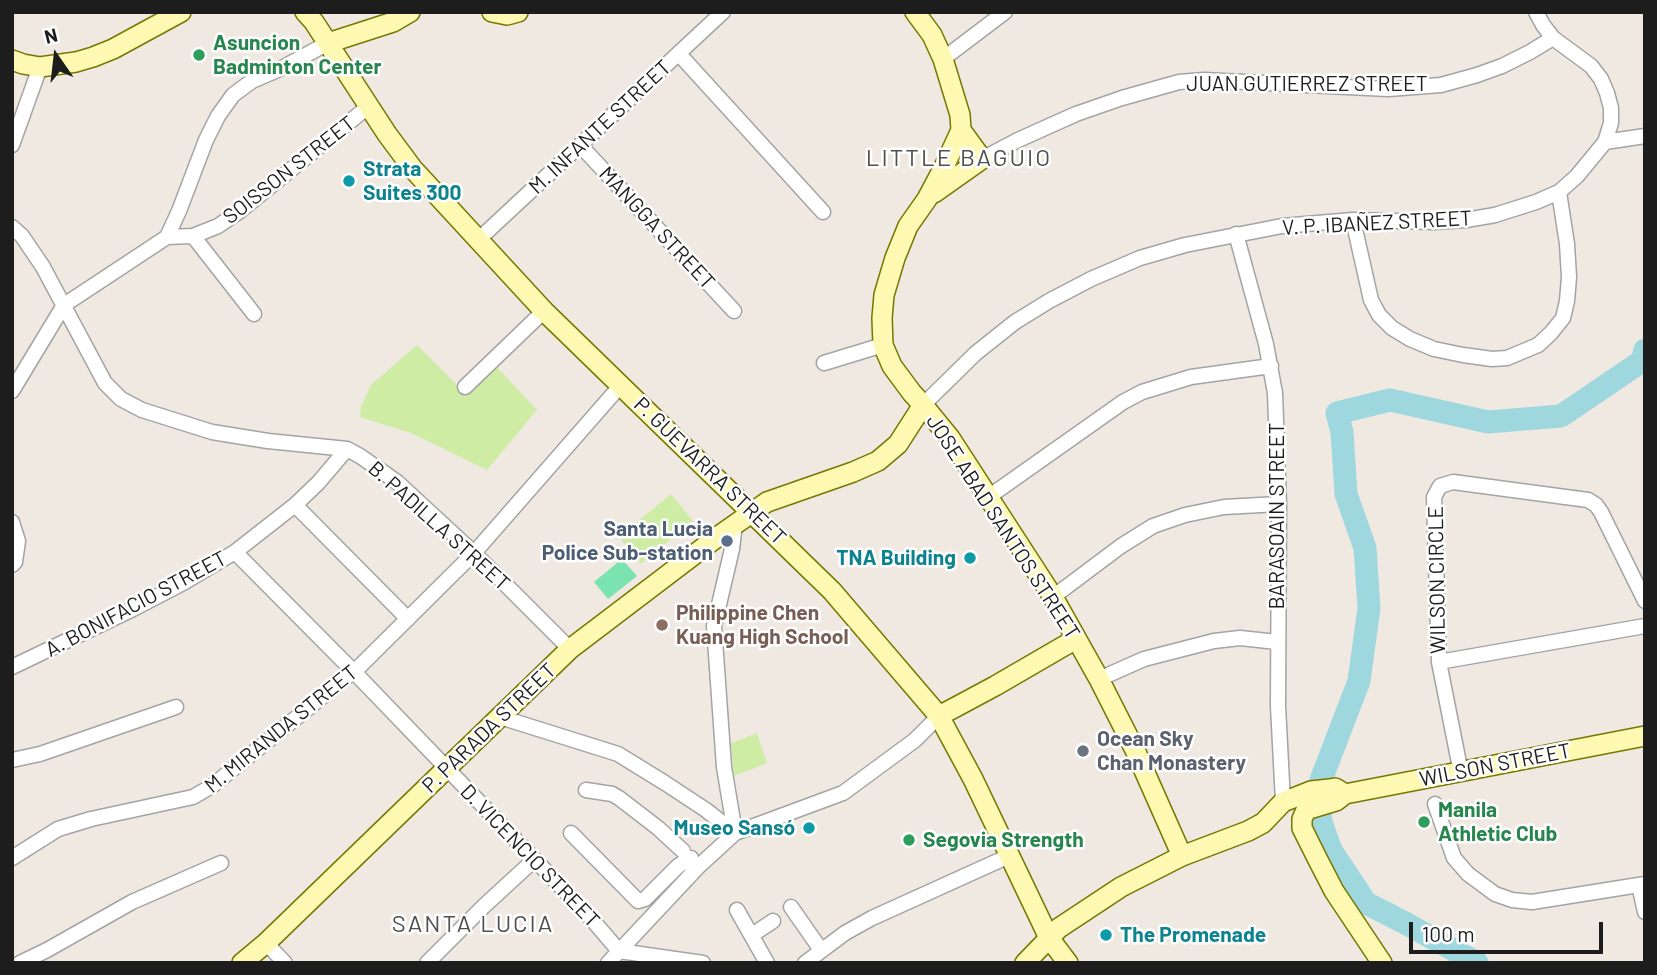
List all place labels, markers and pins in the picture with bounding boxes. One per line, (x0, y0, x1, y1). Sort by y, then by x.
place label: Asuncion Badminton Center (213, 30, 382, 80)
marker: Asuncion Badminton Center (191, 47, 207, 63)
place label: Strata Suites 300 (363, 156, 461, 206)
marker: Strata Suites 300 (341, 173, 357, 189)
place label: Santa Lucia Police Sub-station (542, 516, 713, 566)
marker: Santa Lucia Police Sub-station (719, 533, 735, 549)
place label: TNA Building (836, 545, 956, 571)
marker: TNA Building (962, 550, 978, 566)
place label: Philippine Chen Kuang High School (676, 600, 849, 650)
marker: Philippine Chen Kuang High School (654, 617, 670, 633)
place label: Ocean Sky Chan Monastery (1097, 726, 1246, 776)
marker: Ocean Sky Chan Monastery (1075, 743, 1091, 759)
place label: Manila Athletic Club (1438, 797, 1557, 847)
marker: Manila Athletic Club (1416, 814, 1432, 830)
place label: Museo Sansó (674, 815, 795, 841)
marker: Museo Sansó (801, 820, 817, 836)
place label: Segovia Strength (923, 827, 1084, 853)
marker: Segovia Strength (901, 832, 917, 848)
place label: The Promenade (1120, 922, 1266, 948)
marker: The Promenade (1098, 927, 1114, 943)

